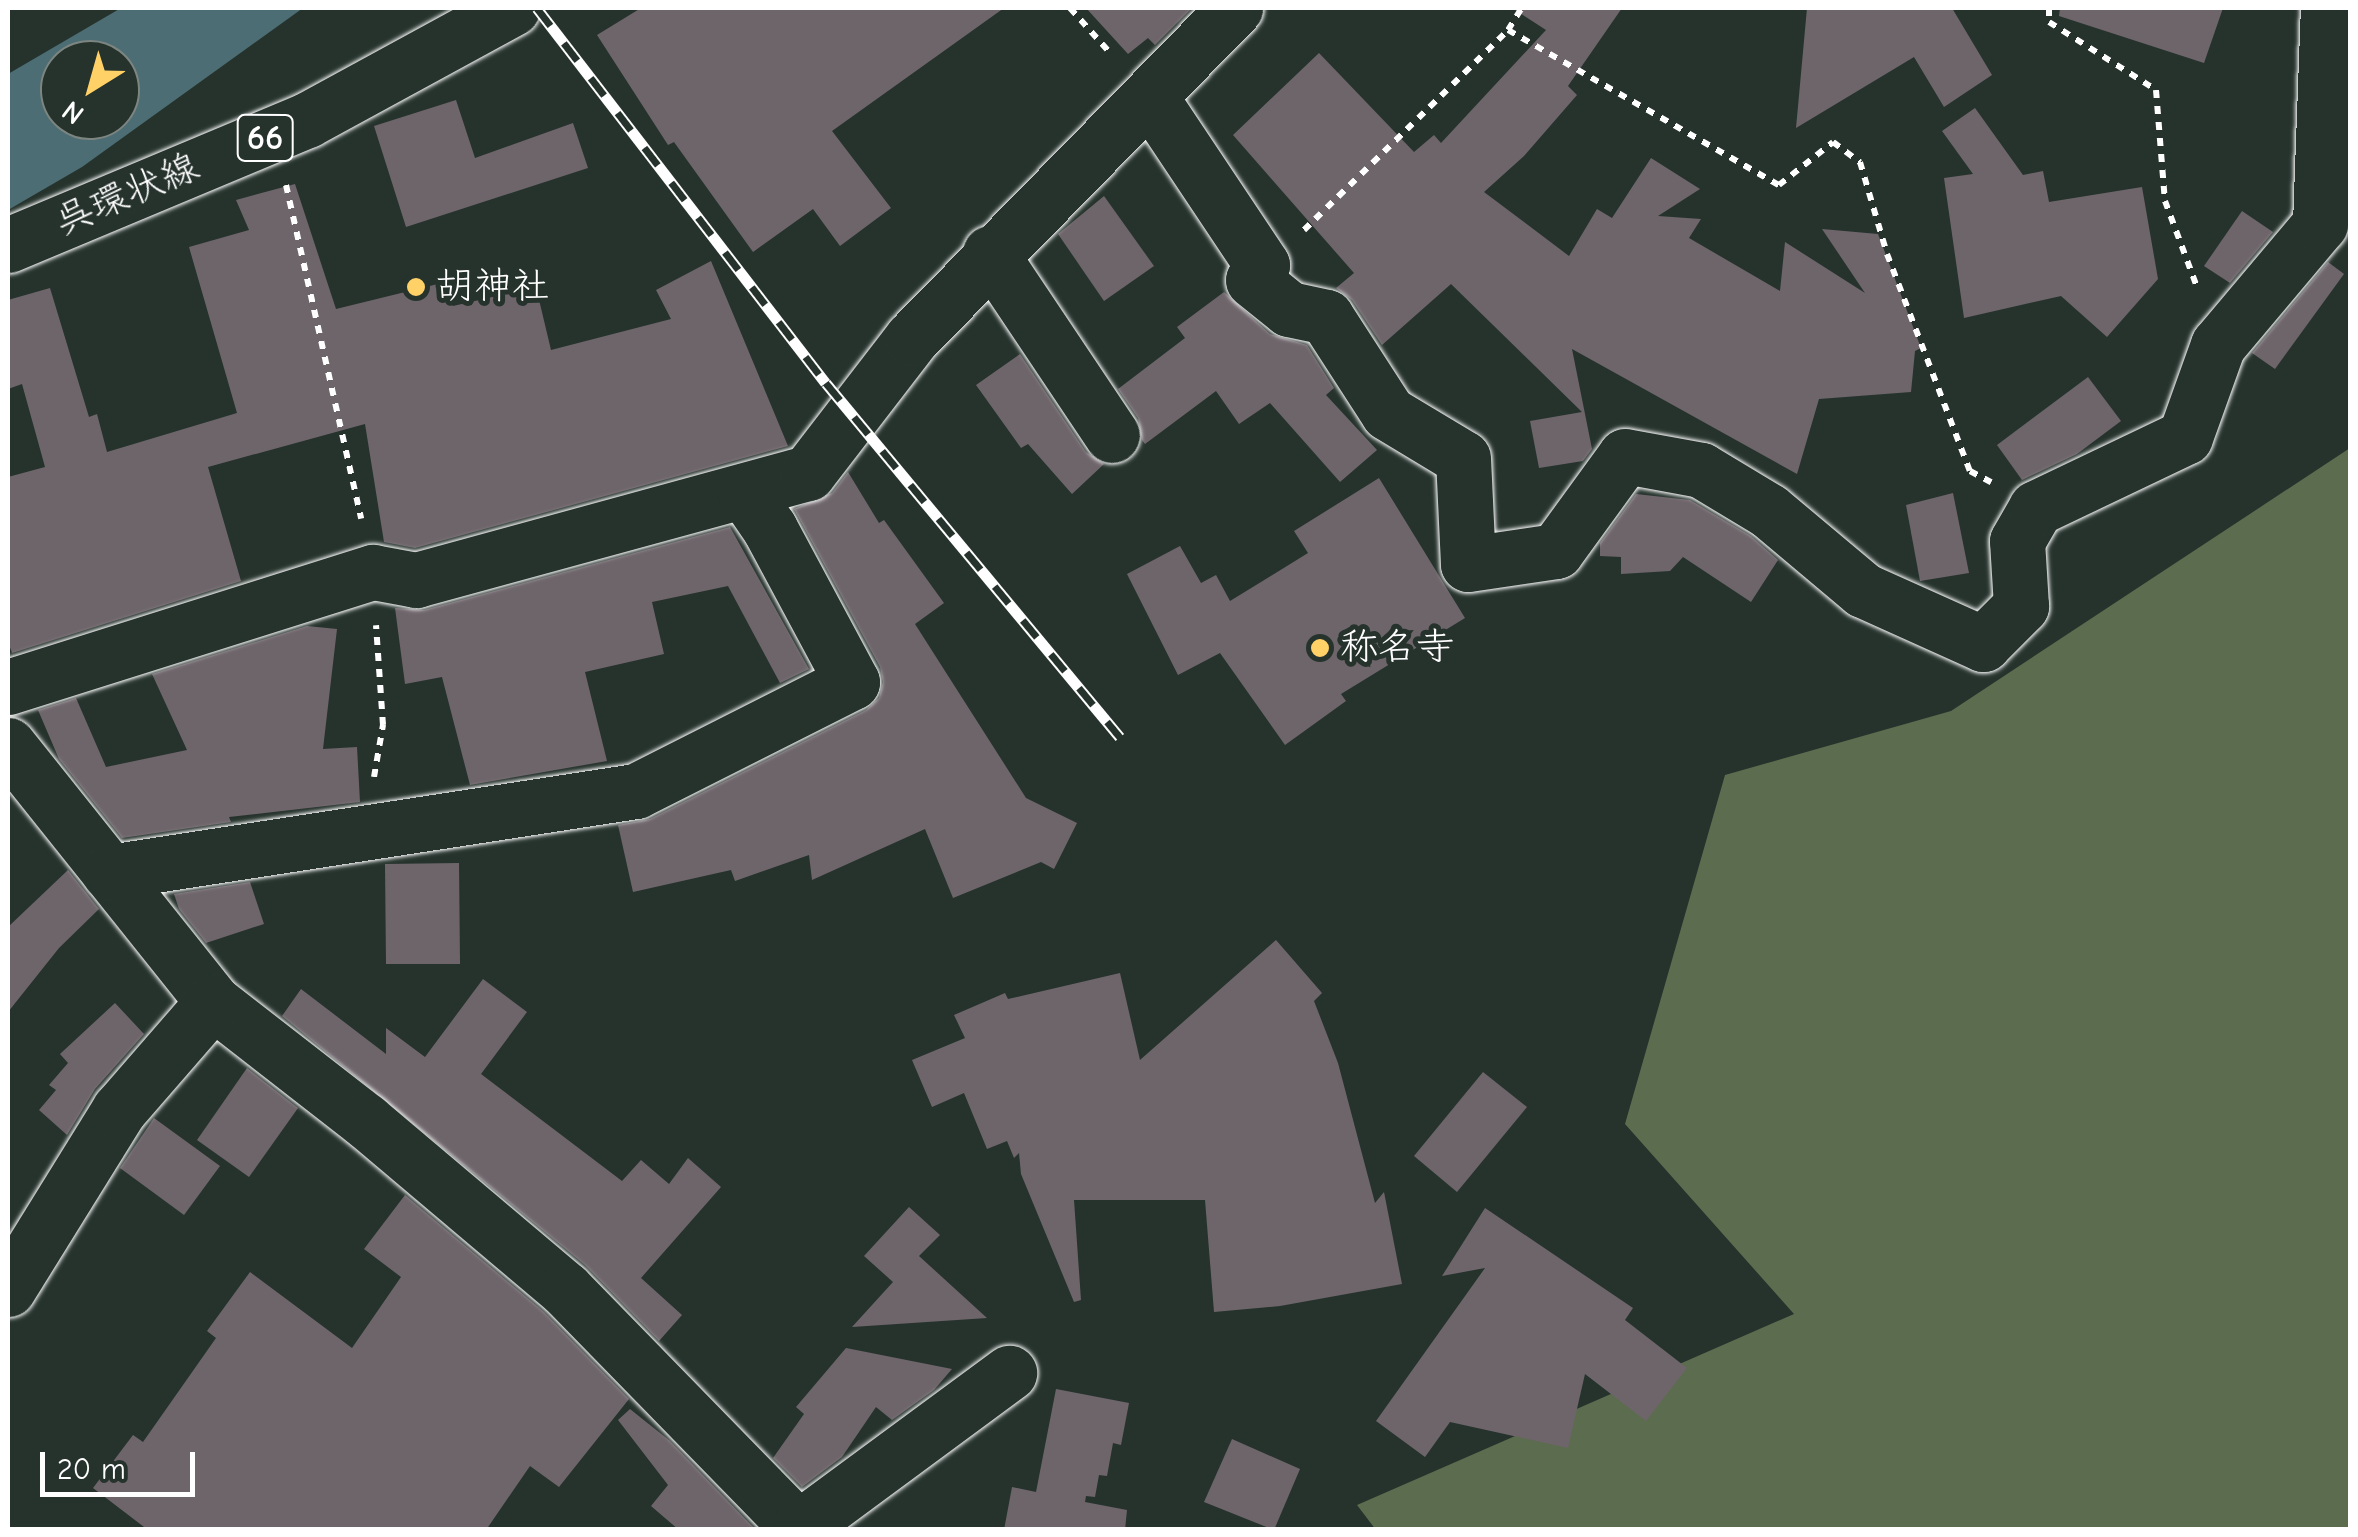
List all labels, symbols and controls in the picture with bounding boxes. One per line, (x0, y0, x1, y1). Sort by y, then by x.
north arrow (40, 40, 140, 140)
text: N (56, 94, 90, 131)
road number: 66 (235, 108, 295, 168)
street label: 呉環状線 (48, 144, 206, 246)
place label: 胡神社 (436, 264, 550, 310)
marker: 胡神社 (405, 276, 427, 298)
place label: 称名寺 (1340, 625, 1454, 671)
marker: 称名寺 (1309, 637, 1331, 659)
scale bar (45, 1432, 200, 1494)
text: 20 m (57, 1452, 126, 1487)

